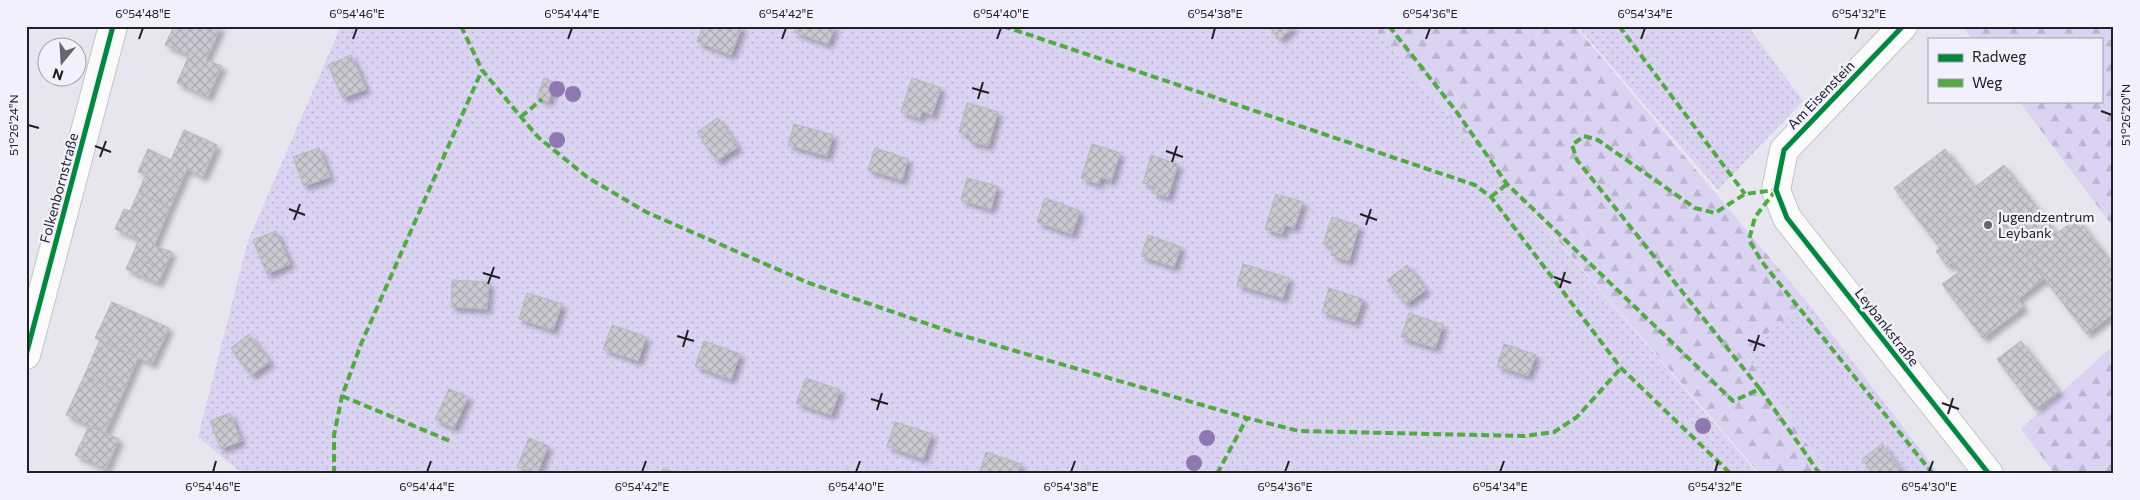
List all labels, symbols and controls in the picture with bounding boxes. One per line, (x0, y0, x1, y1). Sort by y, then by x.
text: 6°54'48"E (115, 6, 171, 20)
text: 6°54'46"E (329, 6, 385, 20)
text: 6°54'44"E (544, 6, 600, 20)
text: 6°54'42"E (759, 6, 813, 20)
text: 6°54'40"E (973, 6, 1029, 20)
text: 6°54'38"E (1187, 6, 1243, 20)
text: 6°54'36"E (1402, 6, 1458, 20)
text: 6°54'34"E (1617, 6, 1673, 20)
text: 6°54'32"E (1832, 6, 1886, 20)
north arrow (38, 38, 88, 88)
legend (1928, 38, 2102, 102)
text: Radweg (1972, 47, 2026, 65)
street label: Am Eisenstein (1784, 57, 1858, 133)
text: N (50, 65, 65, 85)
text: Weg (1972, 73, 2002, 91)
text: 51°26'20"N (2118, 84, 2132, 146)
text: 51°26'24"N (6, 94, 20, 156)
street label: Folkenbornstraße (36, 131, 81, 245)
place label: Jugendzentrum Leybank (1998, 208, 2095, 241)
marker: Jugendzentrum Leybank (1982, 219, 1994, 231)
street label: Leybankstraße (1852, 284, 1923, 369)
text: 6°54'46"E (185, 479, 241, 493)
text: 6°54'44"E (399, 479, 455, 493)
text: 6°54'42"E (615, 479, 669, 493)
text: 6°54'40"E (828, 479, 884, 493)
text: 6°54'38"E (1043, 479, 1099, 493)
text: 6°54'36"E (1257, 479, 1313, 493)
text: 6°54'34"E (1472, 479, 1528, 493)
text: 6°54'32"E (1688, 479, 1742, 493)
text: 6°54'30"E (1901, 479, 1957, 493)

